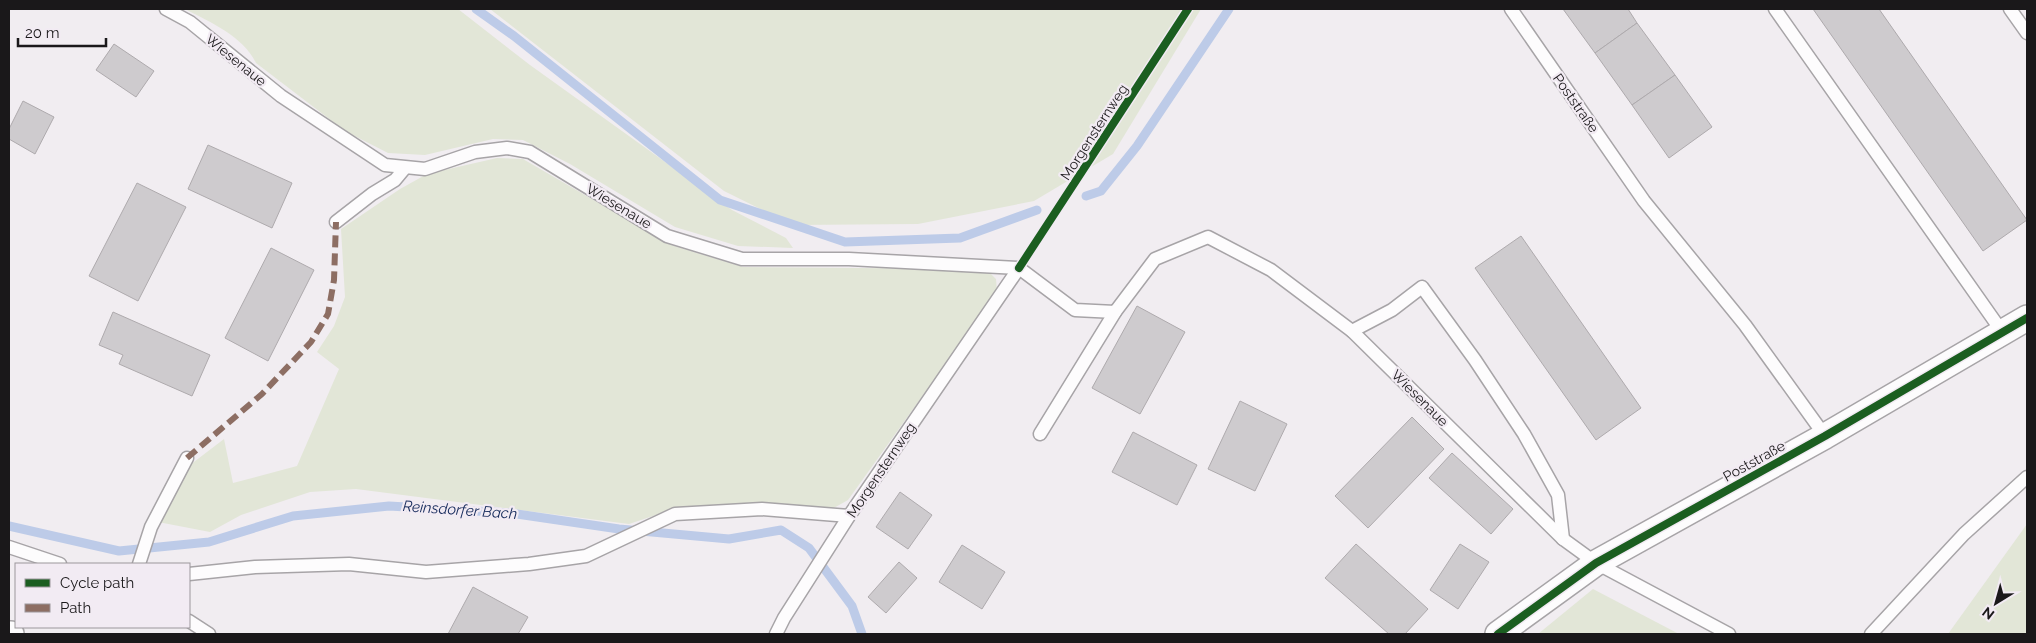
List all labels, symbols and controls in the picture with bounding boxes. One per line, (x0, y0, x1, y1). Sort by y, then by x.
scale bar (18, 15, 105, 47)
text: 20 m (25, 24, 60, 42)
street label: Wiesenaue (203, 31, 269, 89)
street label: Poststraße (1550, 70, 1602, 136)
street label: Morgensternweg (1057, 81, 1131, 183)
street label: Wiesenaue (583, 180, 655, 232)
street label: Wiesenaue (1388, 366, 1452, 430)
street label: Morgensternweg (843, 420, 919, 520)
street label: Poststraße (1720, 437, 1788, 485)
water label: Reinsdorfer Bach (402, 497, 518, 523)
legend (15, 563, 190, 628)
text: Cycle path (60, 574, 134, 592)
north arrow (1971, 578, 2021, 628)
text: Path (60, 599, 91, 617)
text: N (1979, 604, 1997, 623)

